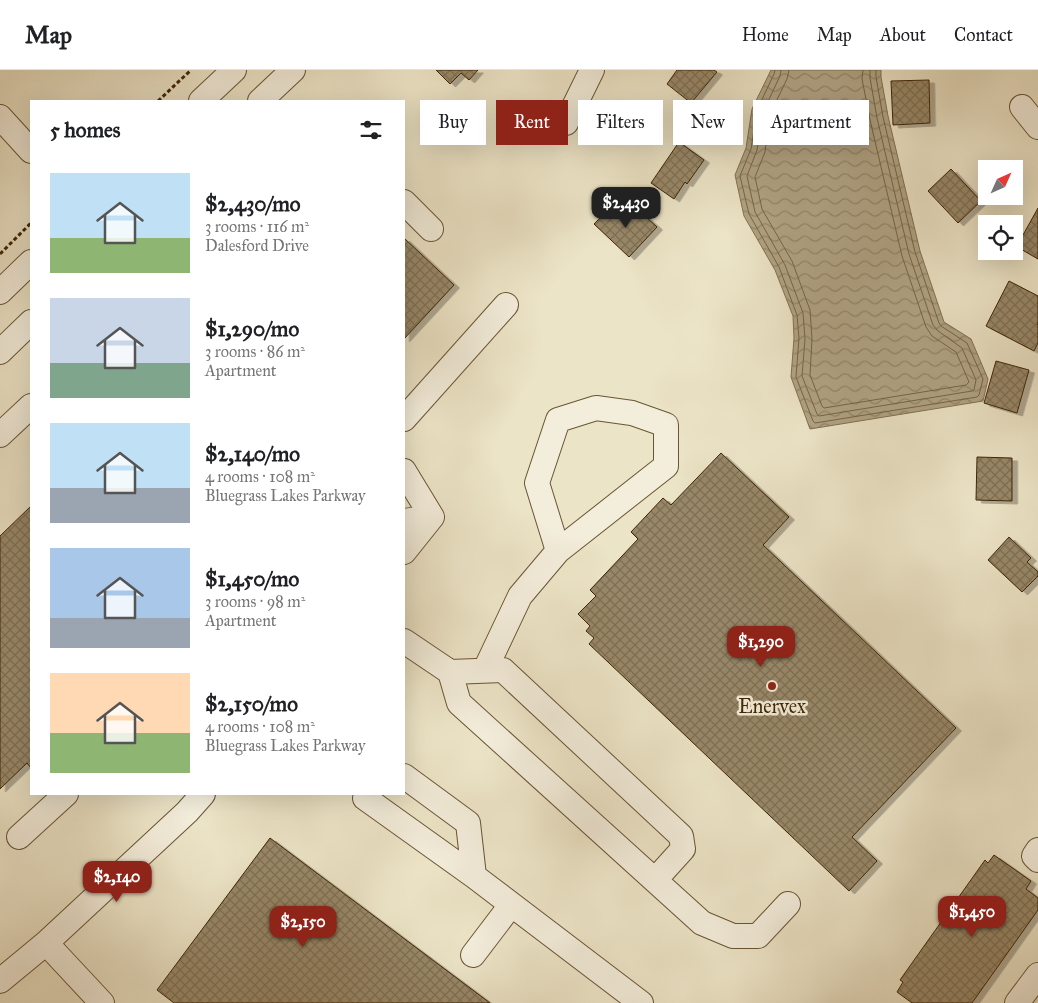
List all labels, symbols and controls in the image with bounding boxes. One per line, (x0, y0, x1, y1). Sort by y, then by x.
text: Map (25, 20, 72, 50)
text: Home (742, 24, 789, 46)
text: Map (817, 24, 852, 46)
text: About (880, 24, 926, 46)
text: Contact (954, 24, 1013, 46)
chip: Buy (420, 100, 486, 145)
chip: Rent (496, 100, 568, 145)
chip: Filters (578, 100, 663, 145)
chip: New (673, 100, 743, 145)
chip: Apartment (753, 100, 869, 145)
icon: filters (357, 116, 385, 144)
text: 5 homes (50, 117, 121, 143)
north arrow (978, 160, 1022, 205)
map controls (978, 160, 1023, 260)
pin: $2,430 (585, 186, 667, 229)
text: $2,430/mo (205, 191, 301, 217)
icon: home (90, 193, 150, 253)
text: $2,430 (603, 193, 649, 212)
button: locate (978, 215, 1023, 260)
text: 3 rooms · 116 m² (205, 217, 309, 236)
text: Dalesford Drive (205, 236, 309, 255)
text: $1,290/mo (205, 316, 299, 342)
icon: home (90, 318, 150, 378)
text: 3 rooms · 86 m² (205, 342, 305, 361)
text: Apartment (205, 361, 277, 380)
text: $2,140/mo (205, 441, 300, 467)
icon: home (90, 443, 150, 503)
text: 4 rooms · 108 m² (205, 467, 315, 486)
text: Bluegrass Lakes Parkway (205, 486, 366, 505)
text: $1,450/mo (205, 566, 299, 592)
icon: home (90, 568, 150, 628)
text: 3 rooms · 98 m² (205, 592, 305, 611)
text: Apartment (205, 611, 277, 630)
pin: $1,290 (720, 626, 802, 668)
text: $1,290 (738, 632, 784, 651)
marker: Enervex (766, 680, 778, 692)
text: $2,150/mo (205, 691, 298, 717)
icon: home (90, 693, 150, 753)
place label: Enervex (738, 694, 806, 718)
text: 4 rooms · 108 m² (205, 717, 315, 736)
text: Bluegrass Lakes Parkway (205, 736, 366, 755)
pin: $2,140 (76, 860, 158, 903)
text: $2,140 (94, 867, 140, 886)
pin: $1,450 (931, 896, 1013, 938)
text: $1,450 (949, 902, 995, 921)
pin: $2,150 (262, 906, 344, 948)
text: $2,150 (281, 912, 325, 931)

